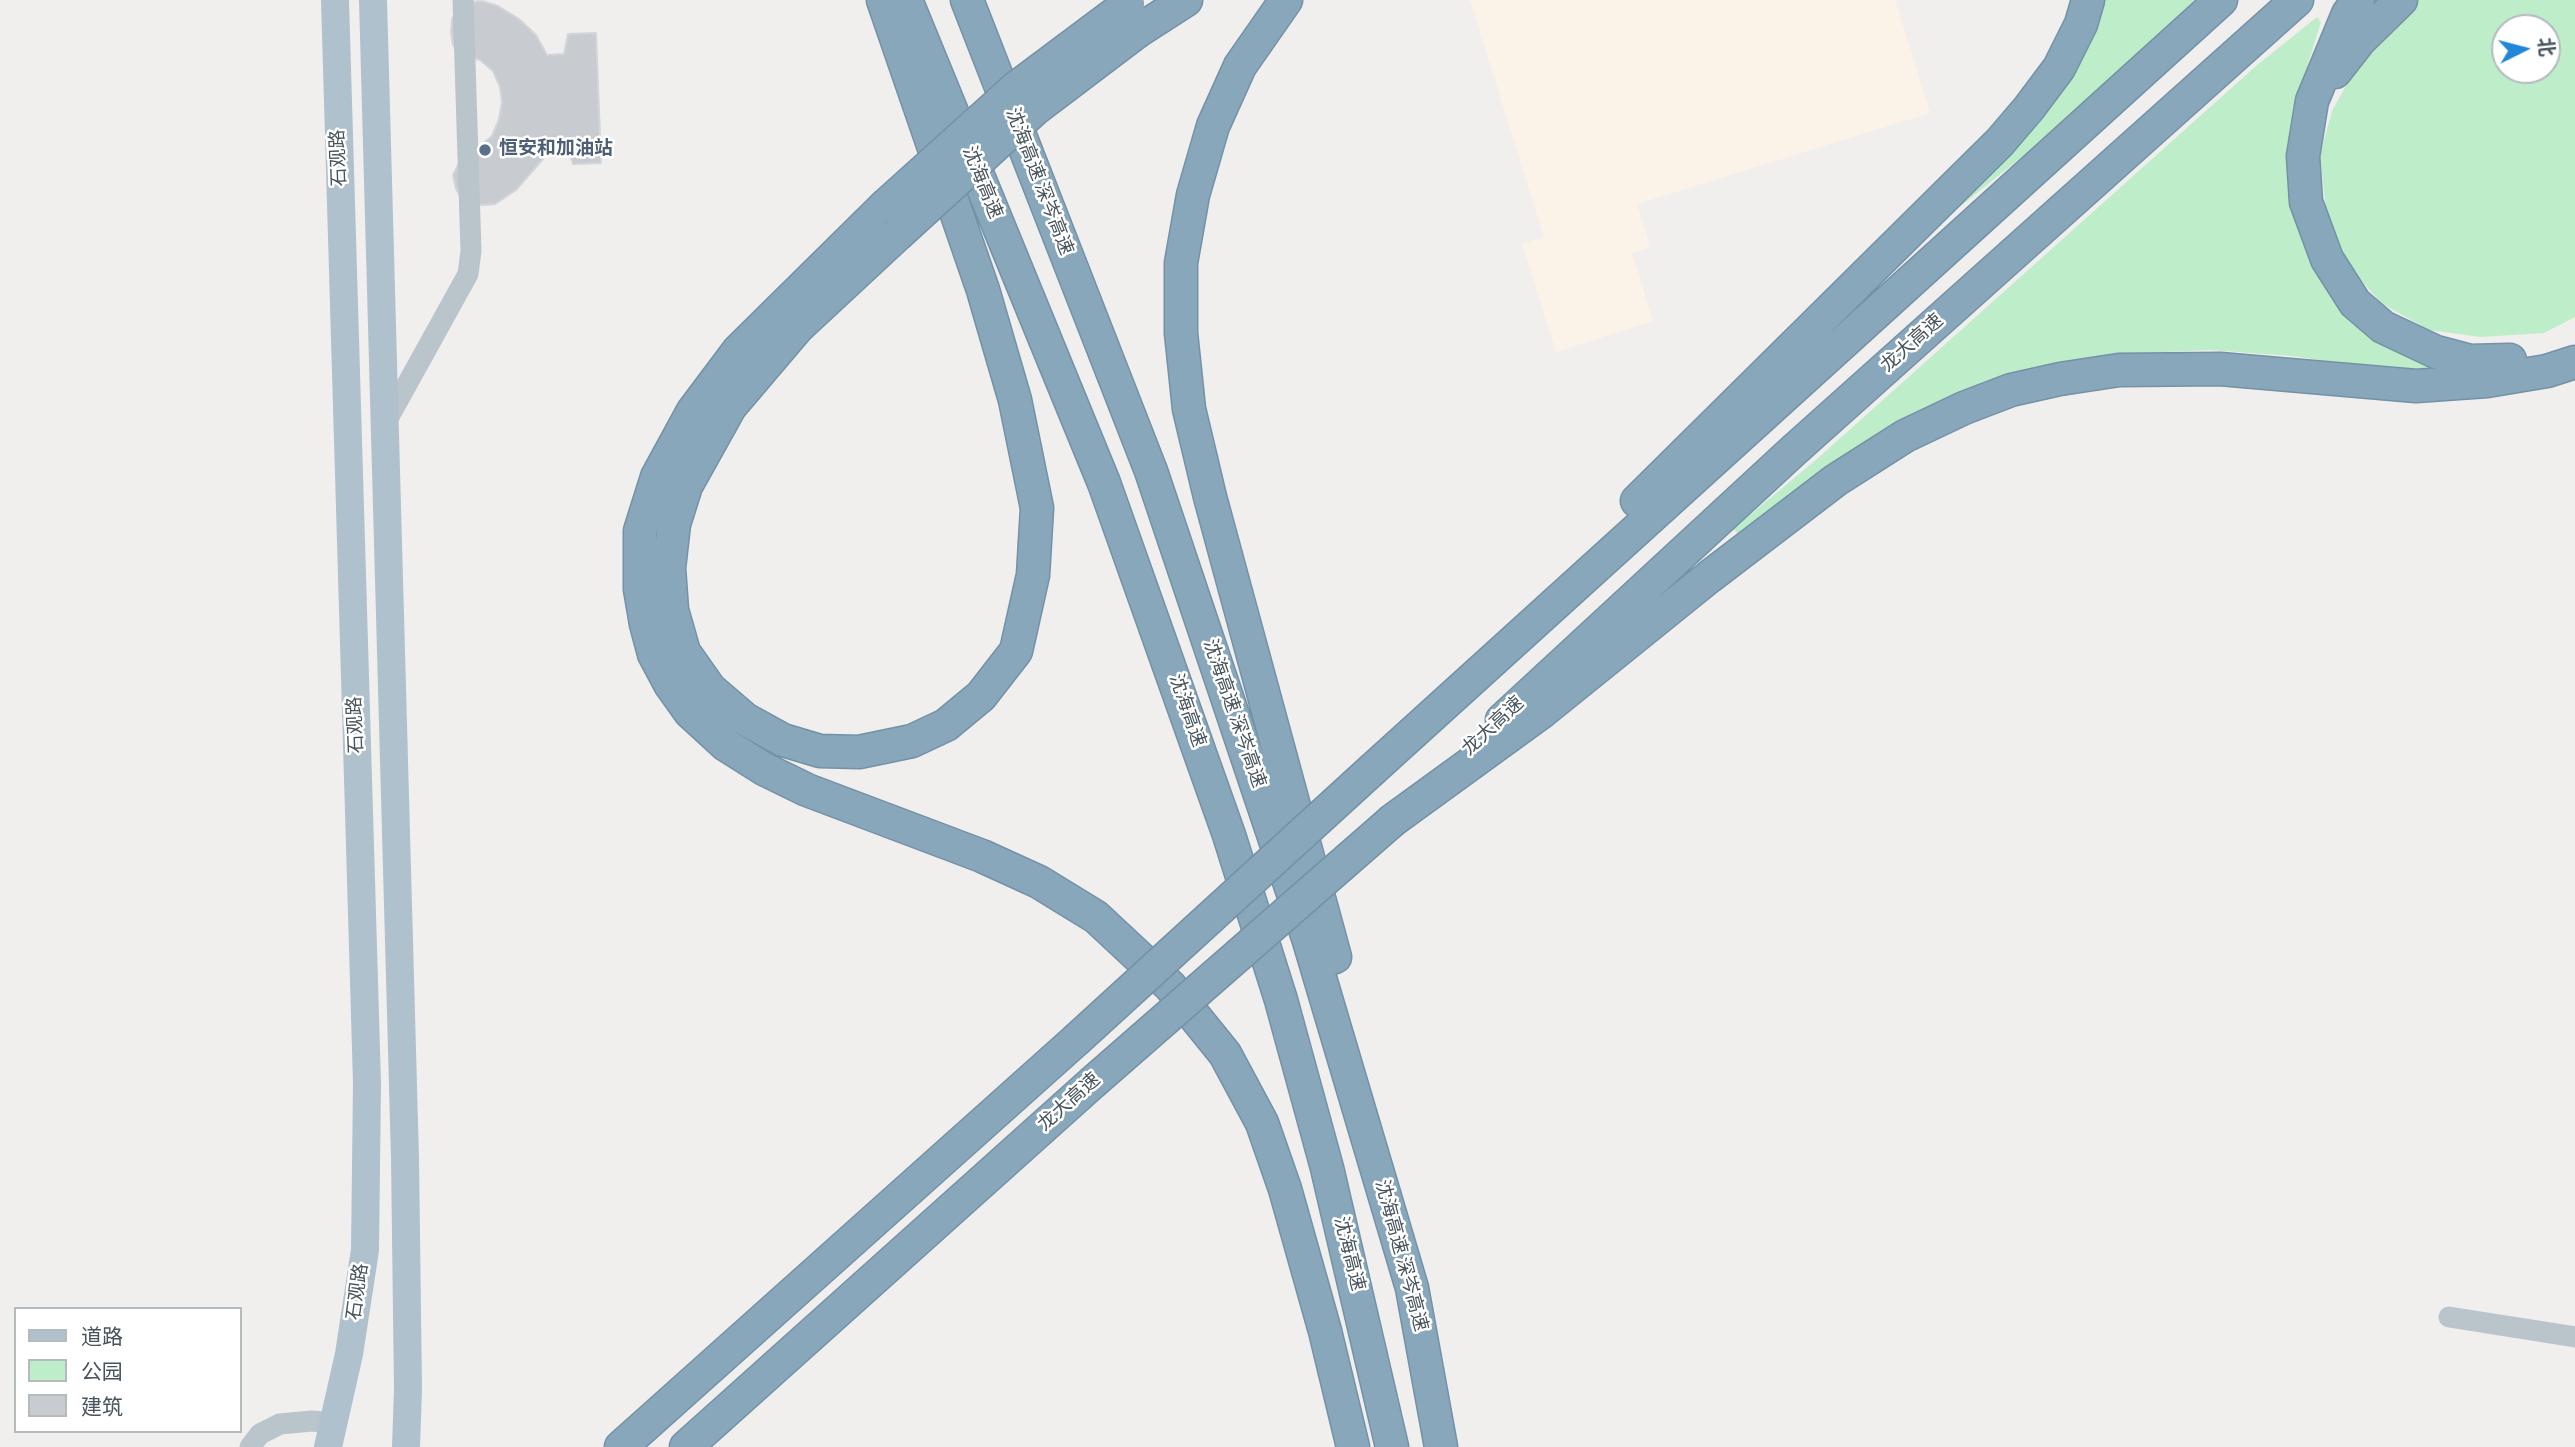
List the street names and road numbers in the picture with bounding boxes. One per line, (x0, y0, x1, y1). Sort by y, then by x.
street label: 沈海高速 深岑高速 (999, 105, 1077, 259)
street label: 石观路 (328, 129, 352, 187)
street label: 沈海高速 (956, 143, 1006, 223)
street label: 龙大高速 (1877, 310, 1949, 378)
street label: 沈海高速 深岑高速 (1197, 637, 1269, 791)
street label: 沈海高速 (1163, 671, 1209, 751)
street label: 龙大高速 (1458, 693, 1530, 761)
street label: 石观路 (345, 696, 369, 754)
street label: 龙大高速 (1034, 1069, 1106, 1137)
street label: 沈海高速 深岑高速 (1369, 1178, 1431, 1334)
street label: 沈海高速 (1328, 1214, 1368, 1294)
street label: 石观路 (344, 1262, 374, 1322)

